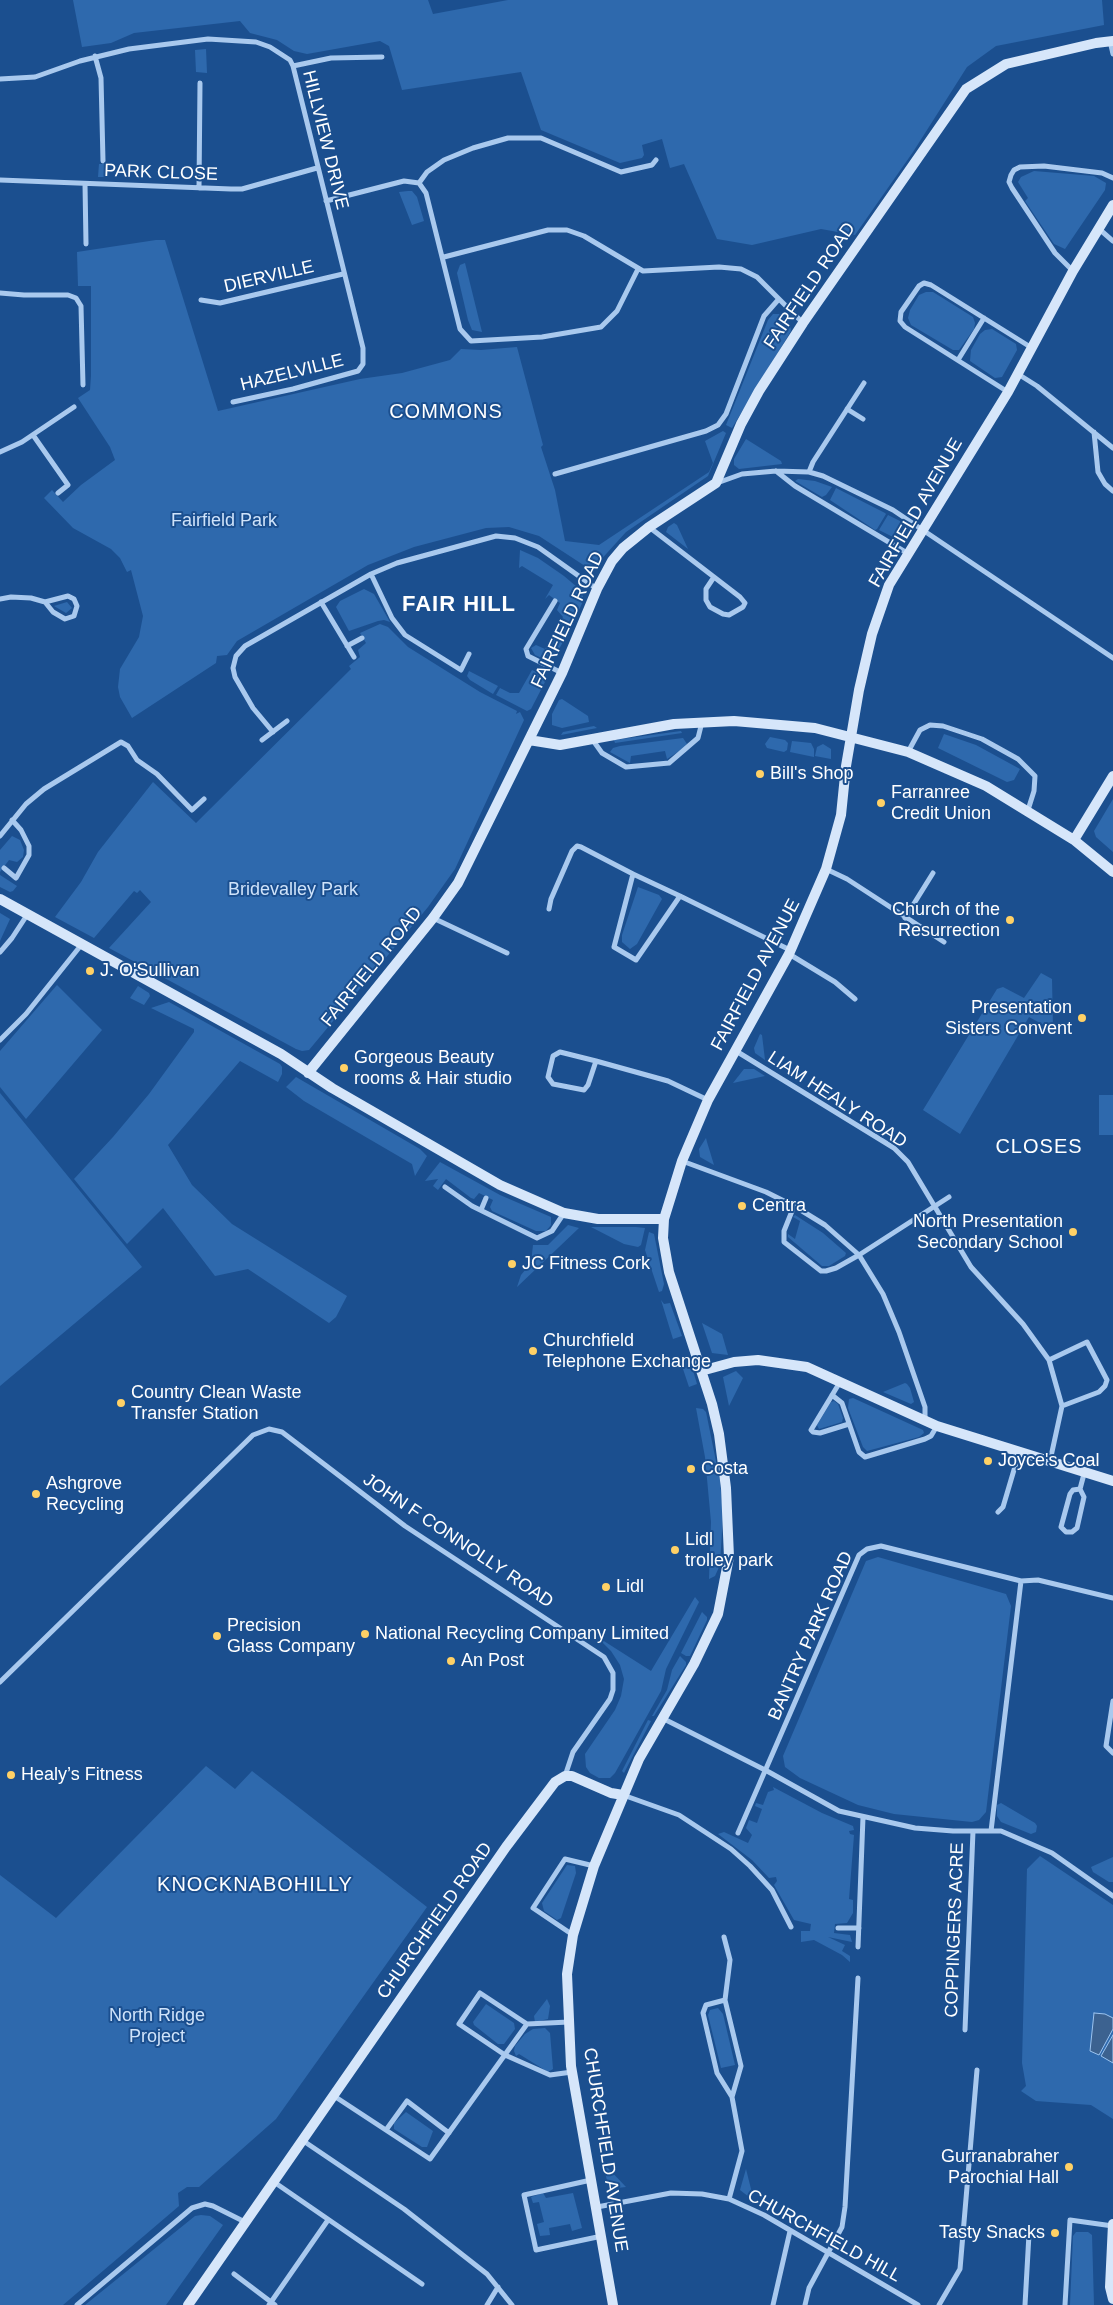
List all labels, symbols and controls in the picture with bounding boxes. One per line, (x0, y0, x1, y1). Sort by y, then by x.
street label: HILLVIEW DRIVE (297, 68, 353, 212)
street label: PARK CLOSE (104, 160, 218, 186)
street label: FAIRFIELD ROAD (760, 219, 860, 353)
street label: DIERVILLE (222, 256, 316, 298)
street label: HAZELVILLE (238, 350, 346, 396)
district label: COMMONS (388, 400, 504, 424)
street label: FAIRFIELD AVENUE (864, 435, 968, 591)
park label: Fairfield Park (171, 510, 277, 532)
street label: FAIRFIELD ROAD (527, 548, 609, 692)
district label: FAIR HILL (401, 592, 517, 618)
place label: Bill's Shop (770, 763, 853, 785)
marker: Bill's Shop (754, 768, 766, 780)
place label: Farranree Credit Union (891, 782, 991, 824)
marker: Farranree Credit Union (875, 797, 887, 809)
park label: Bridevalley Park (228, 879, 358, 901)
street label: FAIRFIELD AVENUE (707, 895, 805, 1055)
place label: Church of the Resurrection (892, 899, 1000, 942)
street label: FAIRFIELD ROAD (317, 903, 427, 1031)
marker: Church of the Resurrection (1004, 914, 1016, 926)
place label: J. O'Sullivan (100, 960, 199, 982)
marker: J. O'Sullivan (84, 965, 96, 977)
place label: Presentation Sisters Convent (945, 997, 1072, 1040)
marker: Presentation Sisters Convent (1076, 1012, 1088, 1024)
place label: Gorgeous Beauty rooms & Hair studio (354, 1047, 512, 1090)
street label: LIAM HEALY ROAD (763, 1047, 911, 1153)
marker: Gorgeous Beauty rooms & Hair studio (338, 1062, 350, 1074)
district label: CLOSES (995, 1135, 1083, 1159)
place label: Centra (752, 1195, 806, 1217)
marker: Centra (736, 1200, 748, 1212)
place label: North Presentation Secondary School (913, 1211, 1063, 1254)
marker: North Presentation Secondary School (1067, 1226, 1079, 1238)
place label: JC Fitness Cork (522, 1253, 650, 1275)
marker: JC Fitness Cork (506, 1258, 518, 1270)
place label: Churchfield Telephone Exchange (543, 1330, 711, 1372)
marker: Churchfield Telephone Exchange (527, 1345, 539, 1357)
place label: Country Clean Waste Transfer Station (131, 1382, 301, 1425)
marker: Country Clean Waste Transfer Station (115, 1397, 127, 1409)
place label: Joyce's Coal (998, 1450, 1099, 1472)
marker: Joyce's Coal (982, 1455, 994, 1467)
place label: Costa (701, 1458, 748, 1480)
marker: Costa (685, 1463, 697, 1475)
street label: JOHN F CONNOLLY ROAD (359, 1469, 557, 1613)
place label: Ashgrove Recycling (46, 1473, 124, 1516)
marker: Ashgrove Recycling (30, 1488, 42, 1500)
place label: Lidl trolley park (685, 1529, 773, 1572)
marker: Lidl trolley park (669, 1544, 681, 1556)
street label: BANTRY PARK ROAD (764, 1548, 858, 1724)
place label: Lidl (616, 1576, 644, 1598)
marker: Lidl (600, 1581, 612, 1593)
place label: Precision Glass Company (227, 1615, 355, 1658)
place label: National Recycling Company Limited (375, 1623, 669, 1645)
marker: National Recycling Company Limited (359, 1628, 371, 1640)
marker: Precision Glass Company (211, 1630, 223, 1642)
place label: An Post (461, 1650, 524, 1672)
marker: An Post (445, 1655, 457, 1667)
place label: Healy’s Fitness (21, 1764, 143, 1786)
marker: Healy’s Fitness (5, 1769, 17, 1781)
street label: CHURCHFIELD ROAD (373, 1839, 497, 2003)
street label: COPPINGERS ACRE (941, 1842, 969, 2018)
district label: KNOCKNABOHILLY (155, 1873, 355, 1897)
park label: North Ridge Project (109, 2005, 205, 2048)
street label: CHURCHFIELD AVENUE (578, 2046, 632, 2254)
place label: Gurranabraher Parochial Hall (941, 2146, 1059, 2188)
marker: Gurranabraher Parochial Hall (1063, 2161, 1075, 2173)
street label: CHURCHFIELD HILL (744, 2185, 904, 2287)
place label: Tasty Snacks (939, 2222, 1045, 2244)
marker: Tasty Snacks (1049, 2227, 1061, 2239)

